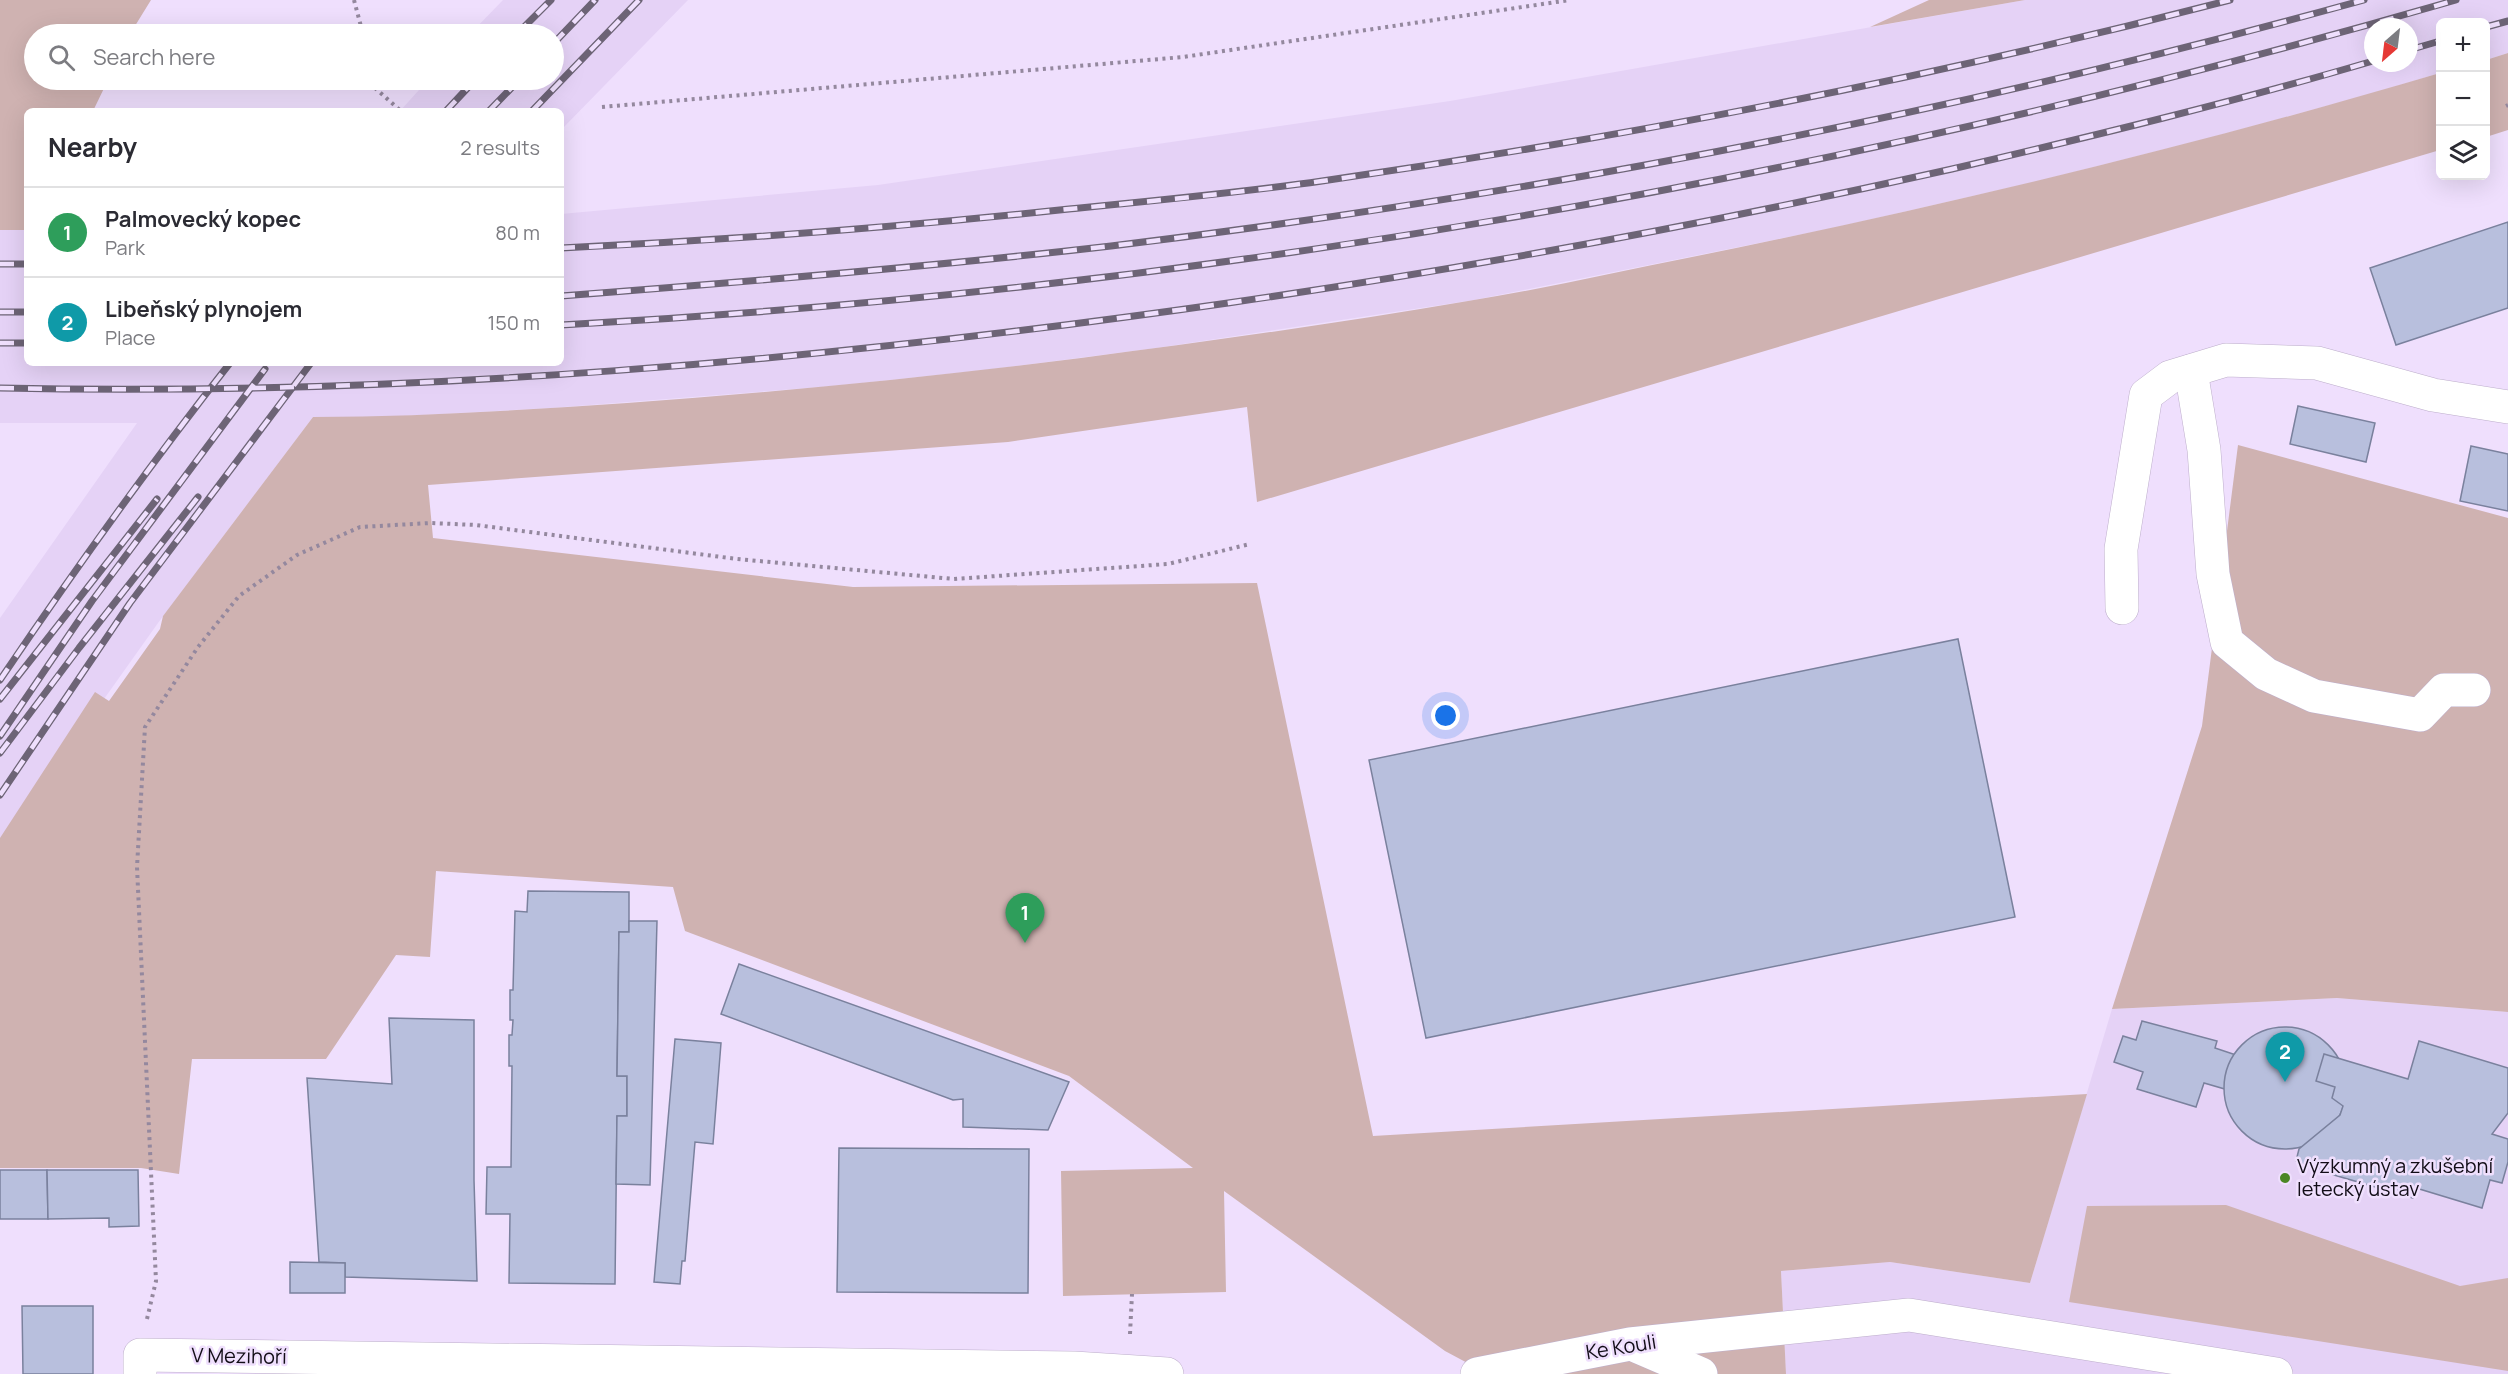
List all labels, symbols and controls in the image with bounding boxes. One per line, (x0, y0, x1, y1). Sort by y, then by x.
north arrow (2364, 18, 2418, 72)
map controls (2436, 18, 2490, 180)
button: + (2436, 18, 2490, 72)
search box (24, 24, 564, 90)
icon: search (45, 41, 78, 74)
text: Search here (93, 42, 215, 72)
button: − (2436, 72, 2490, 126)
button: layers (2436, 126, 2490, 180)
text: Nearby (48, 129, 137, 165)
text: 2 results (460, 134, 540, 161)
text: Palmovecký kopec (105, 204, 301, 234)
text: 1 (63, 219, 72, 246)
text: 80 m (495, 219, 540, 246)
text: Park (105, 234, 145, 261)
text: Libeňský plynojem (105, 294, 302, 324)
text: 2 (62, 309, 73, 336)
text: 150 m (487, 309, 540, 336)
text: Place (105, 324, 155, 351)
your location (1431, 701, 1460, 730)
pin: 1 (1006, 894, 1044, 943)
pin: 2 (2266, 1032, 2304, 1082)
place label: Výzkumný a zkušební letecký ústav (2297, 1152, 2493, 1202)
marker: Výzkumný a zkušební letecký ústav (2278, 1171, 2292, 1185)
street label: Ke Kouli (1584, 1328, 1658, 1365)
street label: V Mezihoří (191, 1341, 287, 1370)

